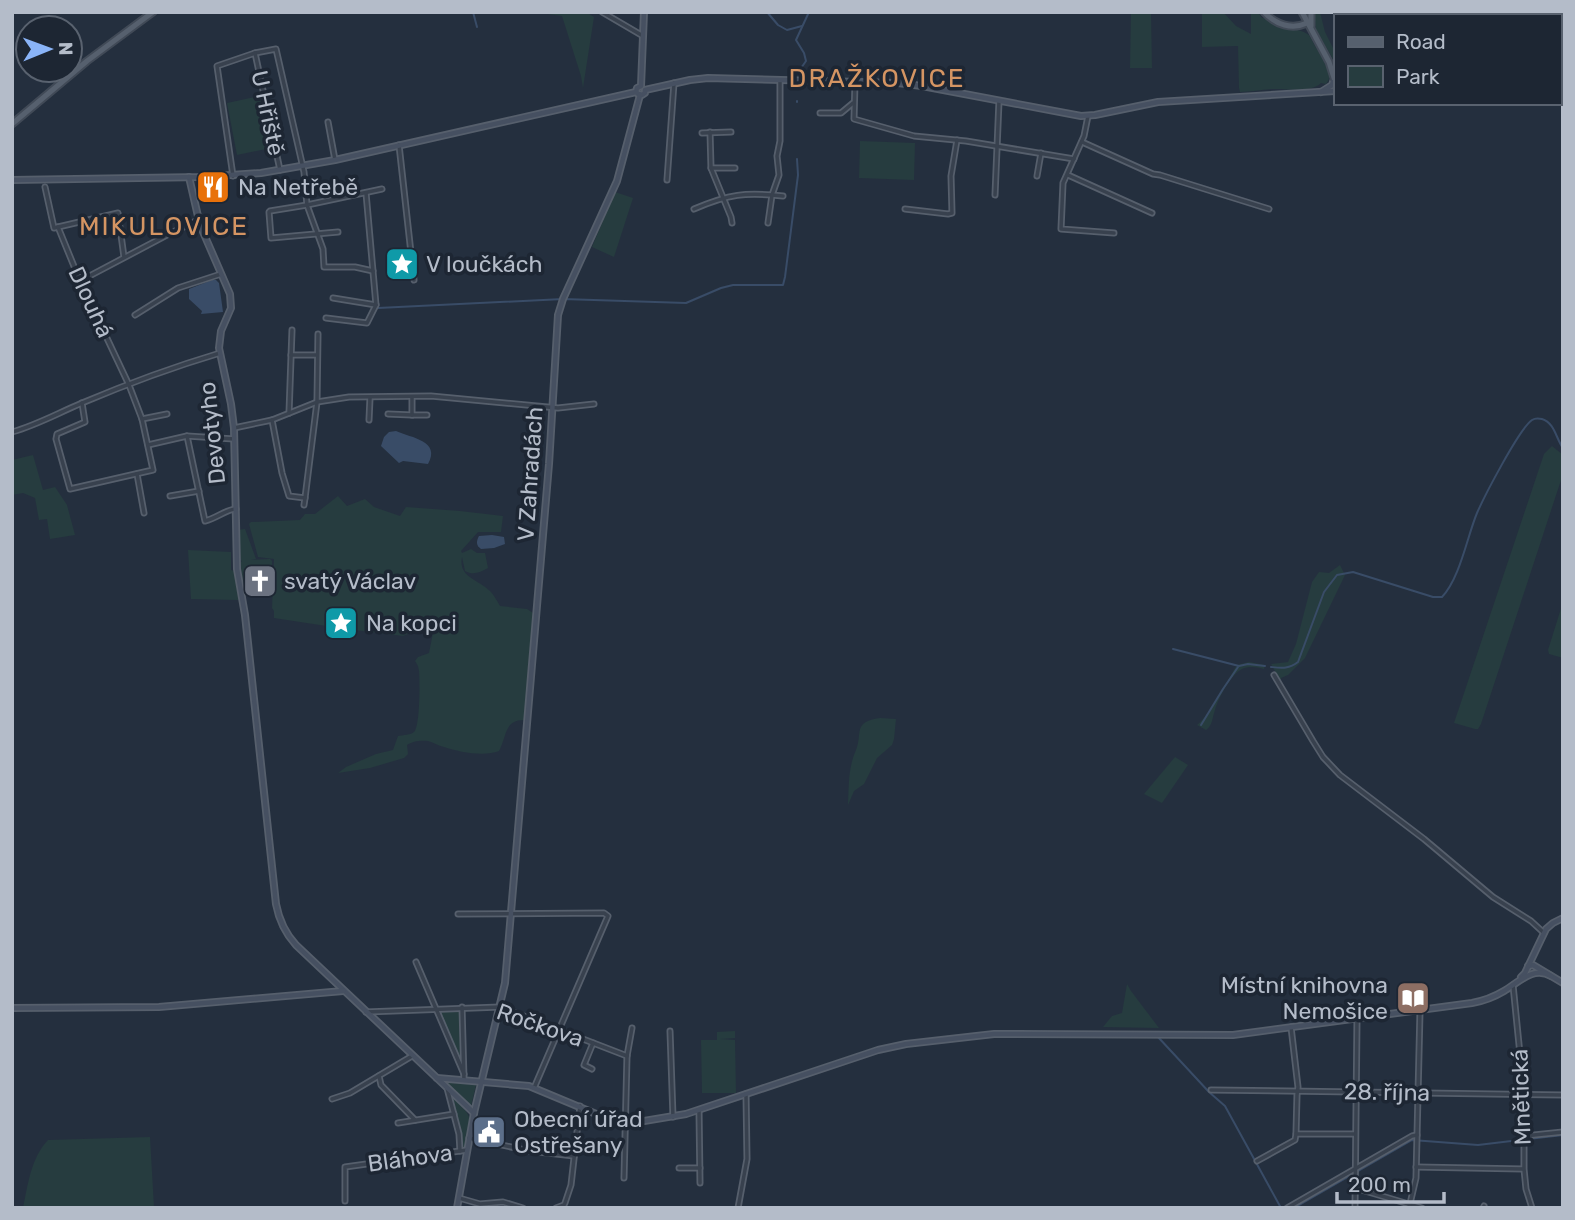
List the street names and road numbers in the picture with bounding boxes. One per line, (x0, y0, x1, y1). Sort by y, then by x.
street label: U Hřiště (245, 68, 291, 158)
street label: Dlouhá (62, 262, 120, 342)
street label: Devotyho (193, 381, 231, 485)
street label: V Zahradách (511, 406, 549, 542)
street label: Ročkova (493, 997, 587, 1053)
street label: Mnětická (1505, 1048, 1537, 1146)
street label: 28. října (1344, 1077, 1430, 1107)
street label: Bláhova (366, 1138, 454, 1178)

